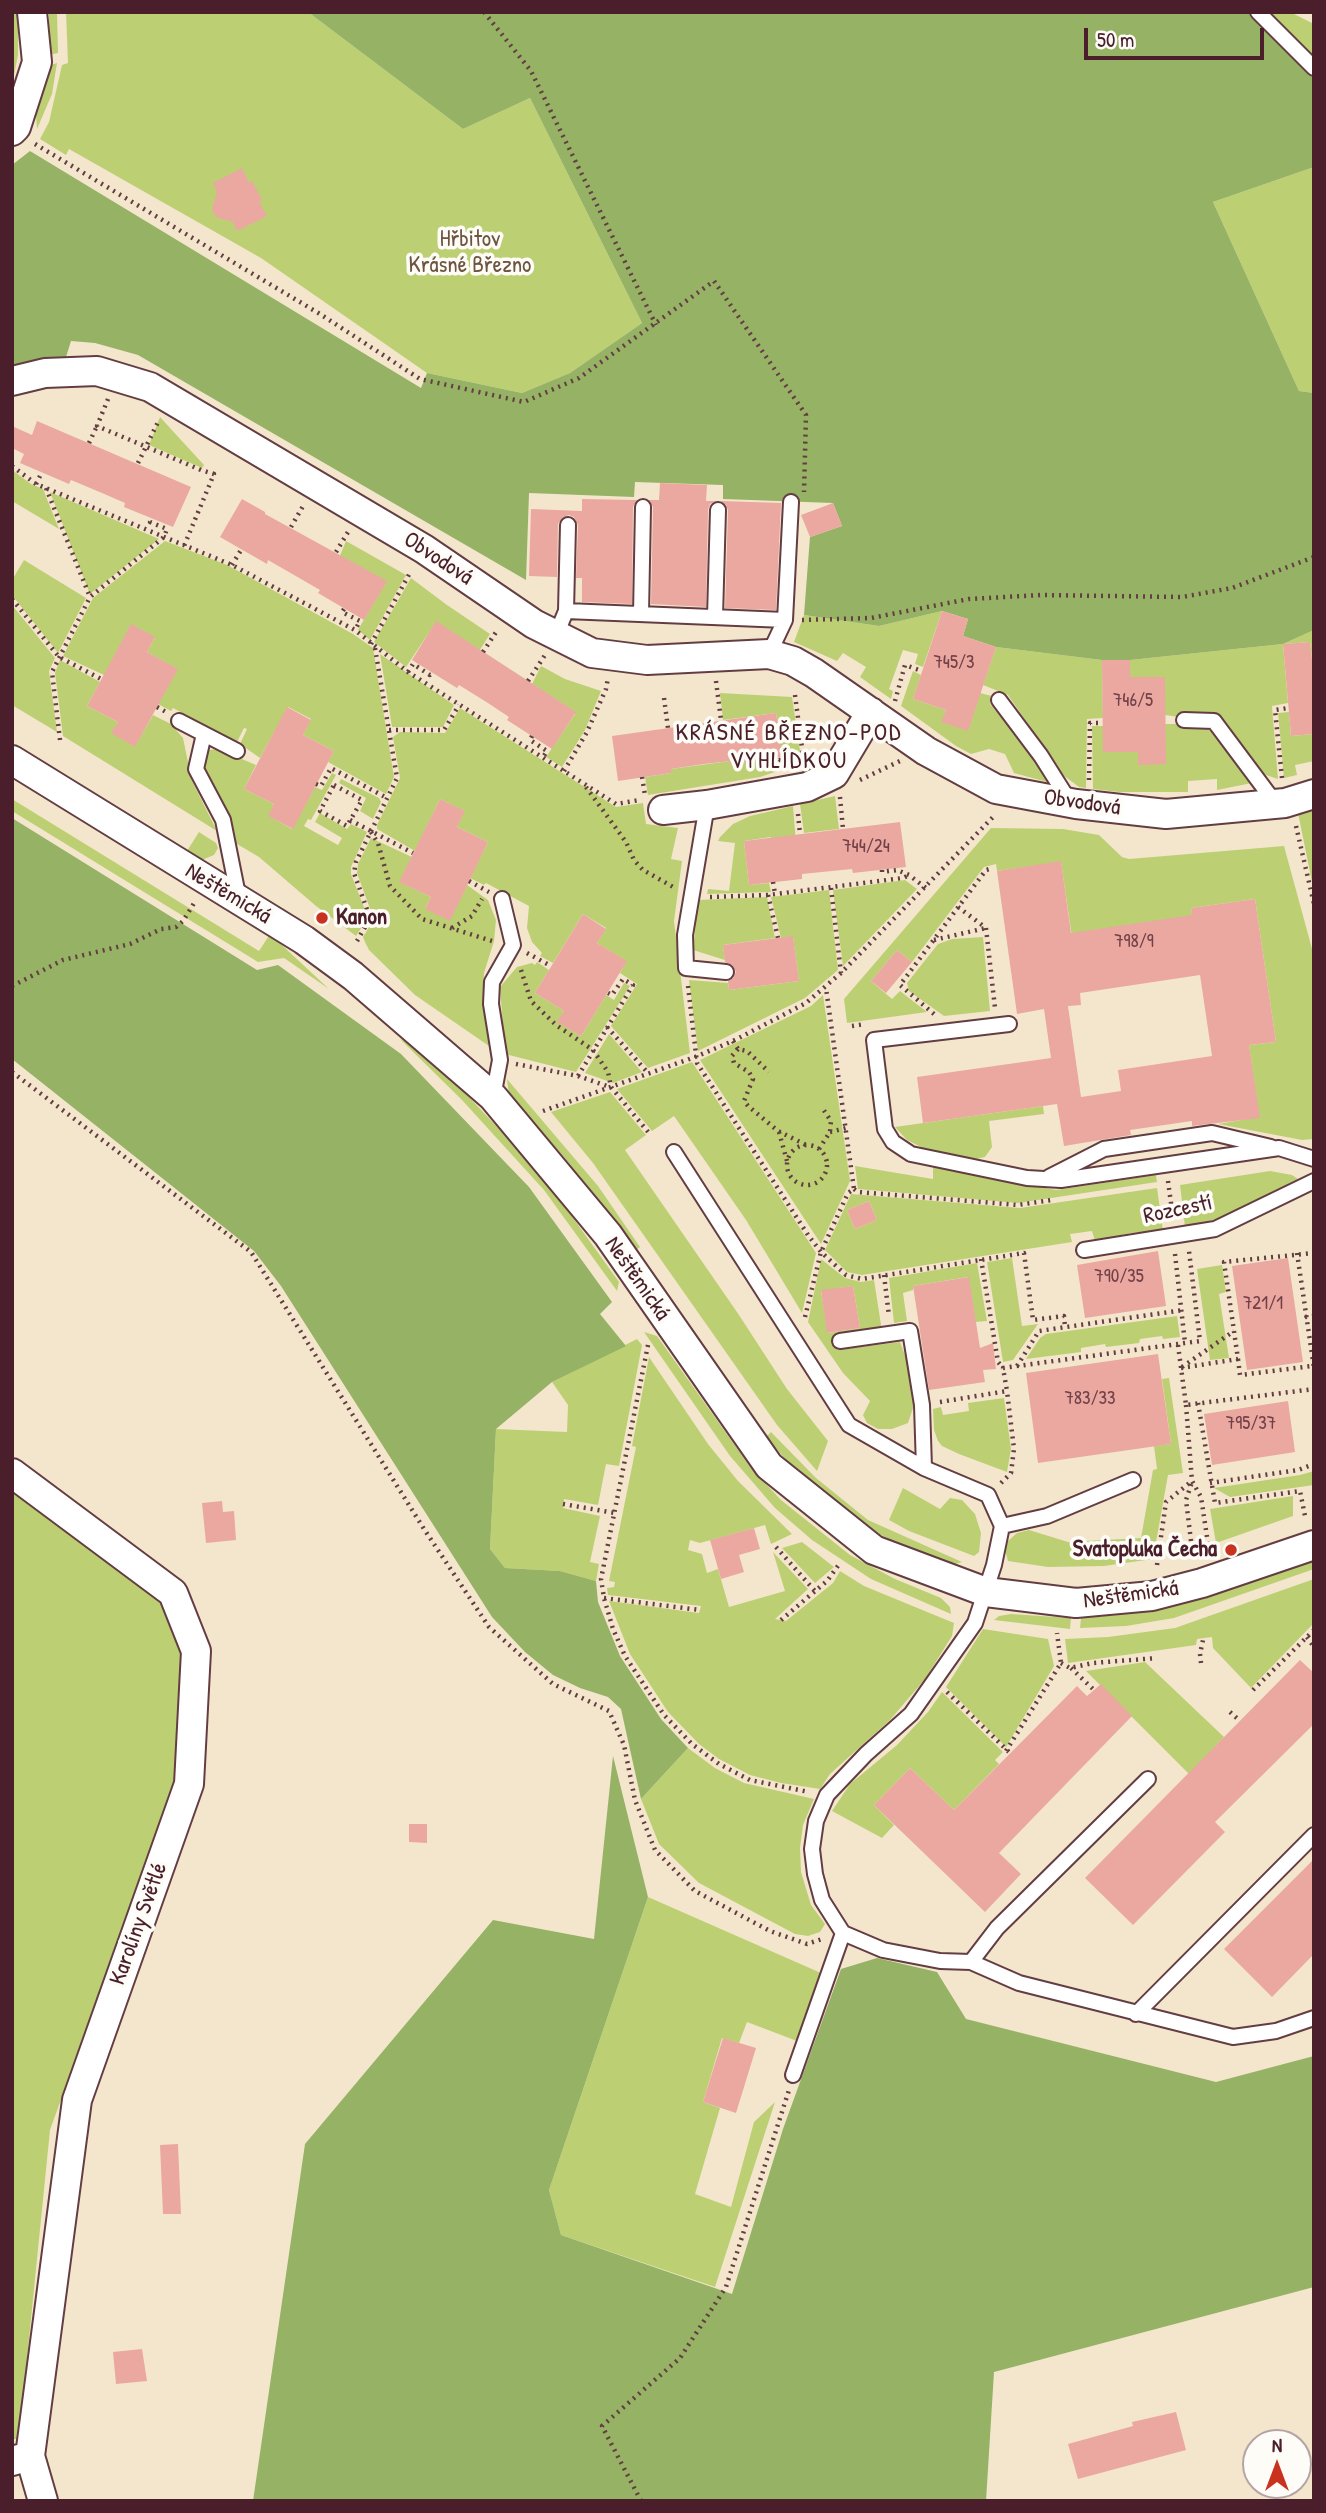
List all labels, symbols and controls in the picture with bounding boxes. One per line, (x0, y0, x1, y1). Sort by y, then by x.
scale bar (1088, 14, 1268, 58)
text: 50 m (1097, 25, 1134, 54)
park label: Hřbitov Krásné Březno (409, 226, 531, 280)
street label: Obvodová (398, 526, 478, 592)
house number: 745/3 (933, 652, 975, 674)
house number: 746/5 (1113, 690, 1153, 712)
district label: KRÁSNÉ BŘEZNO-POD VYHLÍDKOU (678, 720, 900, 776)
street label: Obvodová (1042, 784, 1122, 822)
house number: 744/24 (842, 836, 890, 858)
street label: Neštěmická (180, 858, 276, 930)
place label: Kanon (336, 904, 387, 932)
marker: Kanon (314, 910, 330, 926)
house number: 798/9 (1114, 931, 1154, 953)
street label: Rozcestí (1141, 1189, 1215, 1231)
street label: Neštěmická (598, 1232, 676, 1326)
house number: 790/35 (1094, 1266, 1144, 1288)
house number: 721/1 (1243, 1293, 1283, 1315)
house number: 783/33 (1064, 1388, 1116, 1410)
house number: 795/37 (1226, 1413, 1276, 1435)
place label: Svatopluka Čecha (1073, 1536, 1217, 1564)
marker: Svatopluka Čecha (1223, 1542, 1239, 1558)
street label: Neštěmická (1082, 1575, 1180, 1615)
street label: Karolíny Světlé (104, 1859, 174, 1989)
north arrow (1242, 2429, 1312, 2499)
text: N (1272, 2432, 1282, 2458)

